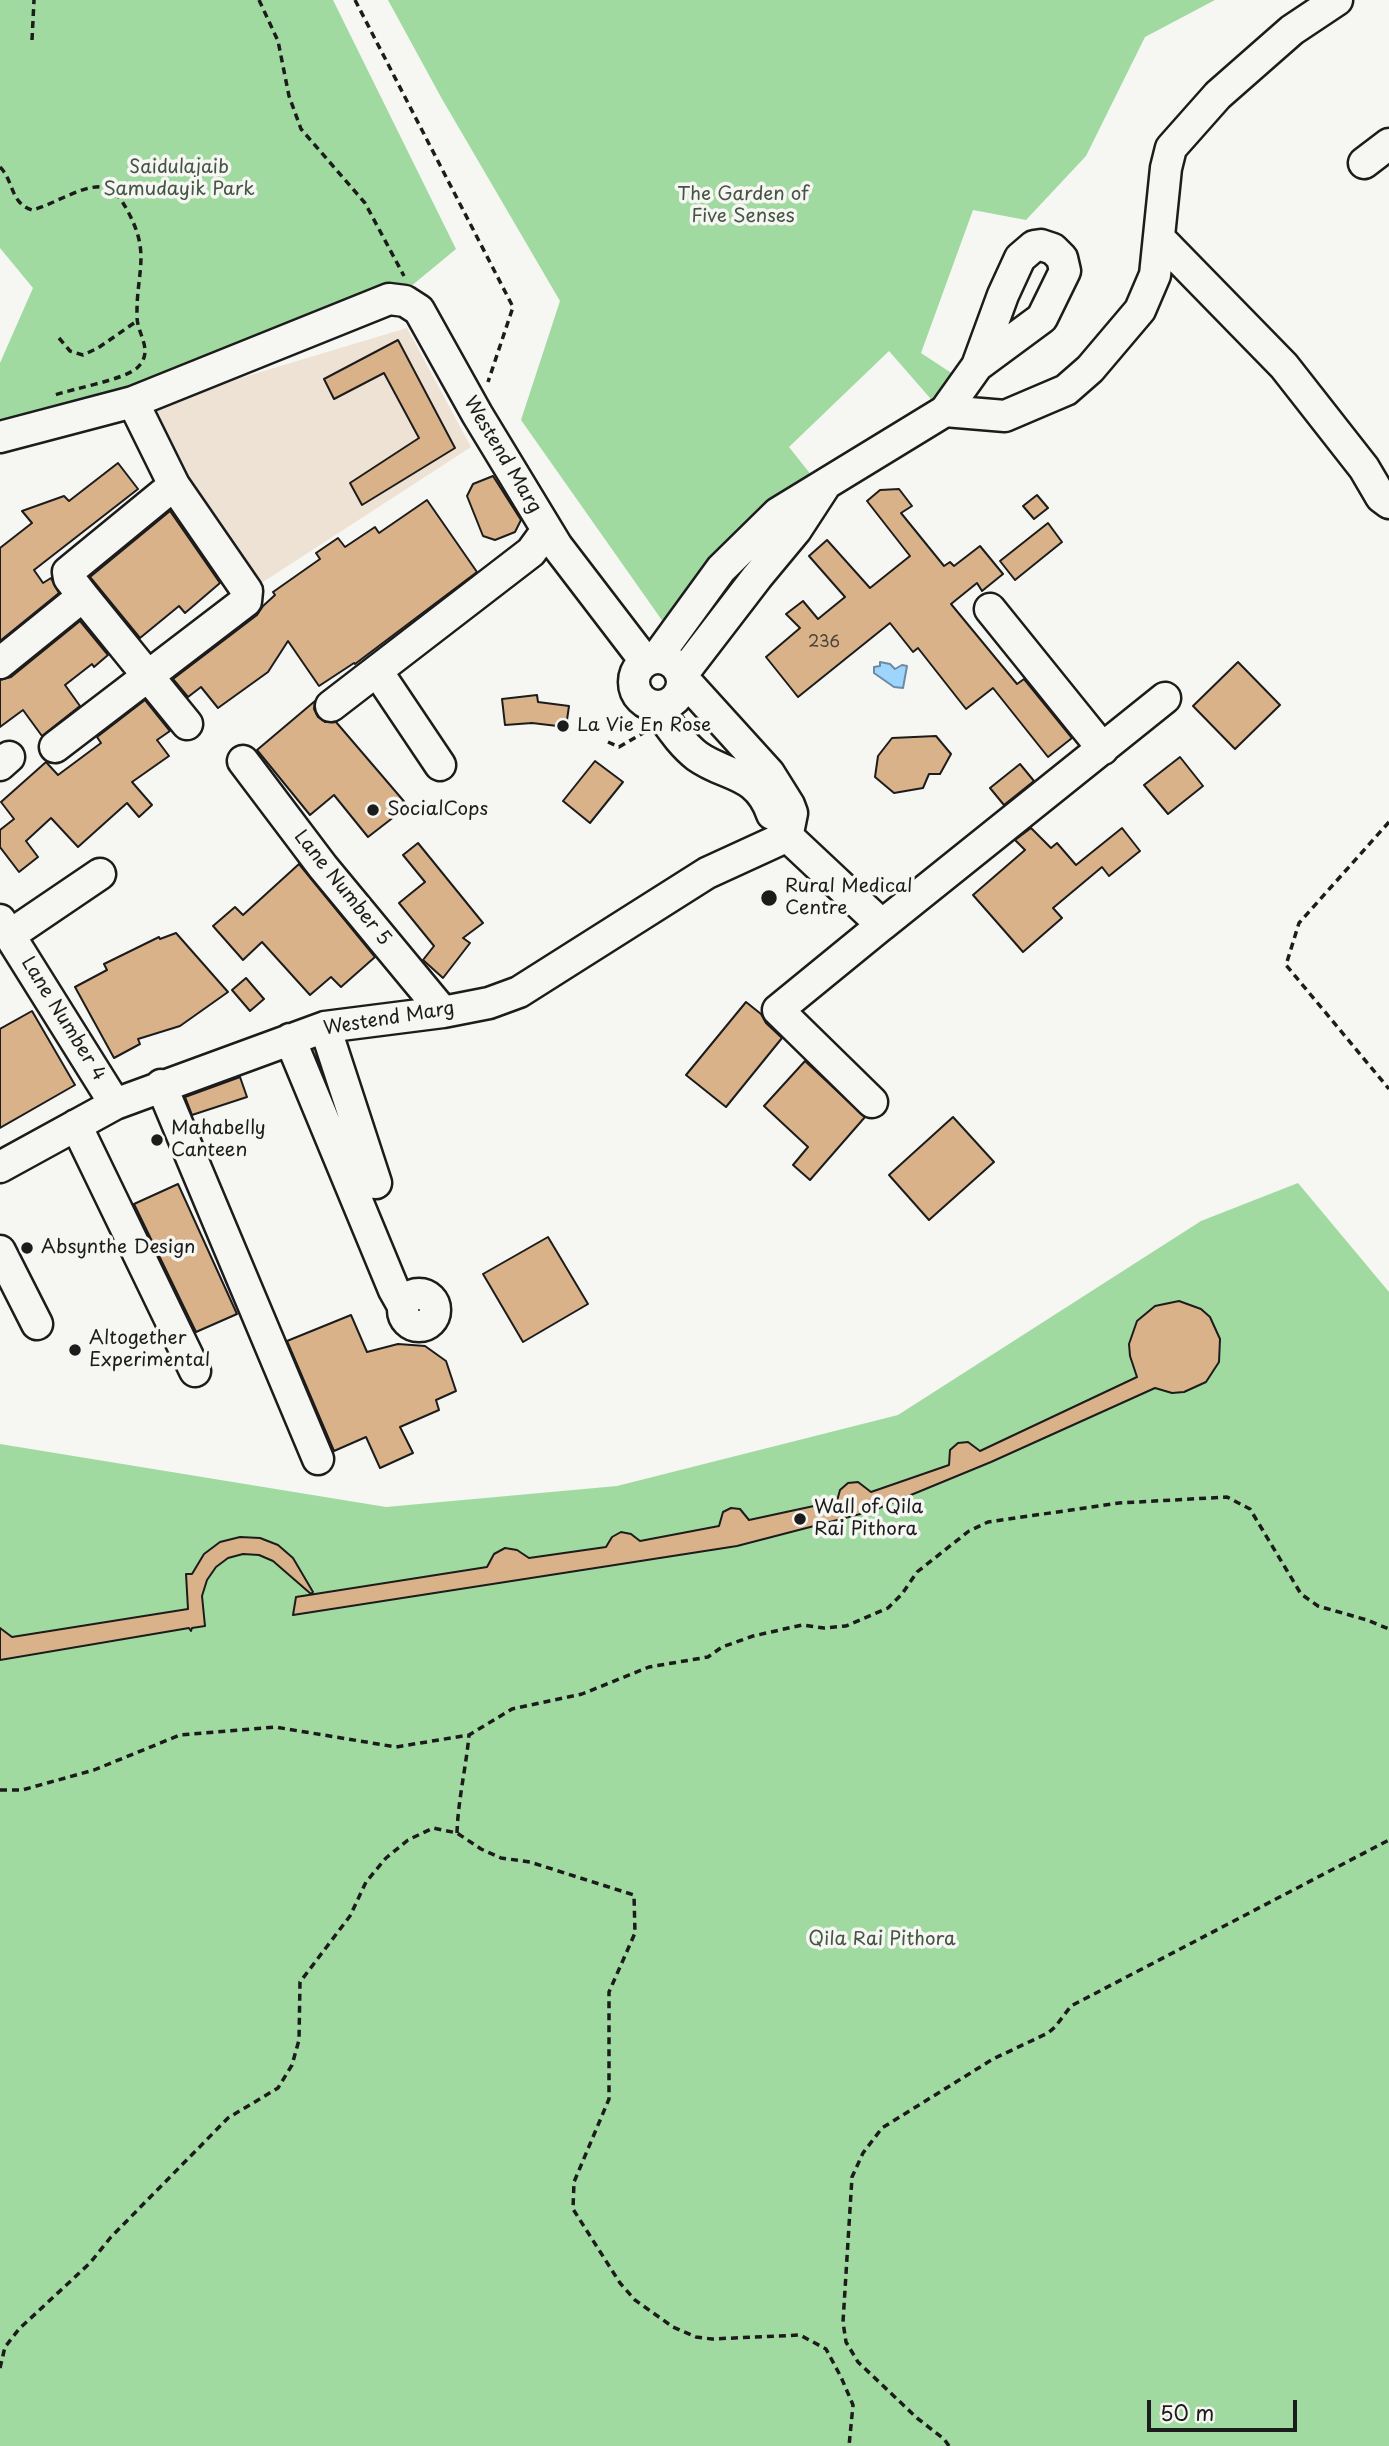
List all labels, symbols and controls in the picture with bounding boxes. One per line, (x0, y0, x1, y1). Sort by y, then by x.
park label: Saidulajaib Samudayik Park (103, 157, 255, 201)
park label: The Garden of Five Senses (677, 184, 809, 228)
street label: Westend Marg (458, 392, 546, 518)
house number: 236 (808, 633, 840, 653)
place label: La Vie En Rose (577, 715, 711, 737)
marker: La Vie En Rose (555, 718, 571, 734)
place label: SocialCops (387, 799, 488, 821)
marker: SocialCops (365, 802, 381, 818)
street label: Lane Number 5 (289, 826, 395, 950)
place label: Rural Medical Centre (785, 876, 912, 920)
marker: Rural Medical Centre (759, 888, 779, 908)
street label: Lane Number 4 (16, 953, 110, 1085)
street label: Westend Marg (322, 997, 456, 1041)
place label: Mahabelly Canteen (171, 1118, 266, 1162)
marker: Mahabelly Canteen (149, 1132, 165, 1148)
place label: Absynthe Design (41, 1237, 196, 1259)
marker: Absynthe Design (19, 1240, 35, 1256)
place label: Altogether Experimental (89, 1328, 210, 1372)
marker: Altogether Experimental (67, 1342, 83, 1358)
place label: Wall of Qila Rai Pithora (814, 1497, 923, 1541)
marker: Wall of Qila Rai Pithora (792, 1511, 808, 1527)
park label: Qila Rai Pithora (808, 1929, 956, 1951)
scale bar (1151, 2386, 1302, 2430)
text: 50 m (1160, 2396, 1214, 2428)

